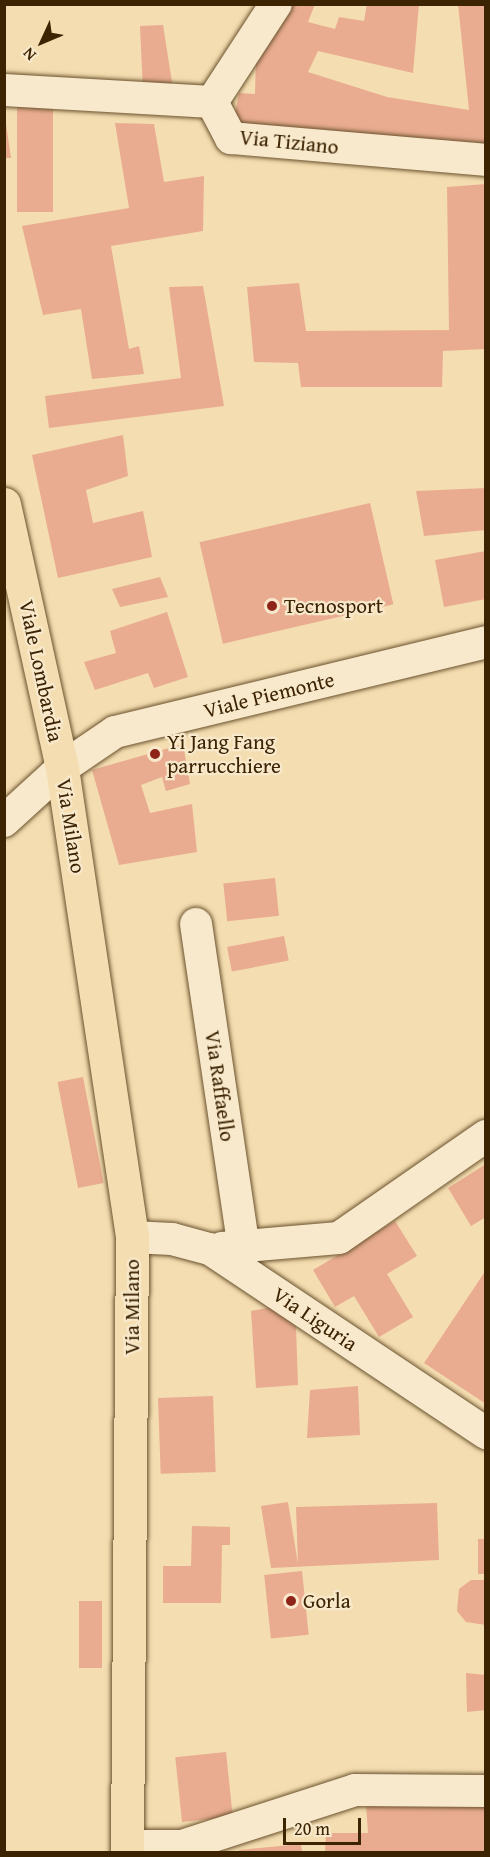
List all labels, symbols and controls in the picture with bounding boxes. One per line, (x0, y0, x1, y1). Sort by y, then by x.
north arrow (12, 12, 72, 72)
text: N (17, 42, 41, 67)
street label: Via Tiziano (238, 124, 340, 160)
place label: Tecnosport (284, 593, 383, 619)
street label: Viale Lombardia (14, 598, 68, 744)
marker: Tecnosport (265, 599, 279, 613)
street label: Viale Piemonte (201, 667, 337, 723)
place label: Yi Jang Fang parrucchiere (167, 729, 281, 779)
marker: Yi Jang Fang parrucchiere (148, 747, 162, 761)
street label: Via Milano (51, 777, 91, 875)
street label: Via Raffaello (200, 1029, 240, 1143)
street label: Via Milano (119, 1259, 145, 1355)
street label: Via Liguria (268, 1282, 362, 1356)
place label: Gorla (303, 1588, 351, 1614)
marker: Gorla (284, 1594, 298, 1608)
scale bar (286, 1806, 364, 1844)
text: 20 m (294, 1815, 330, 1842)

